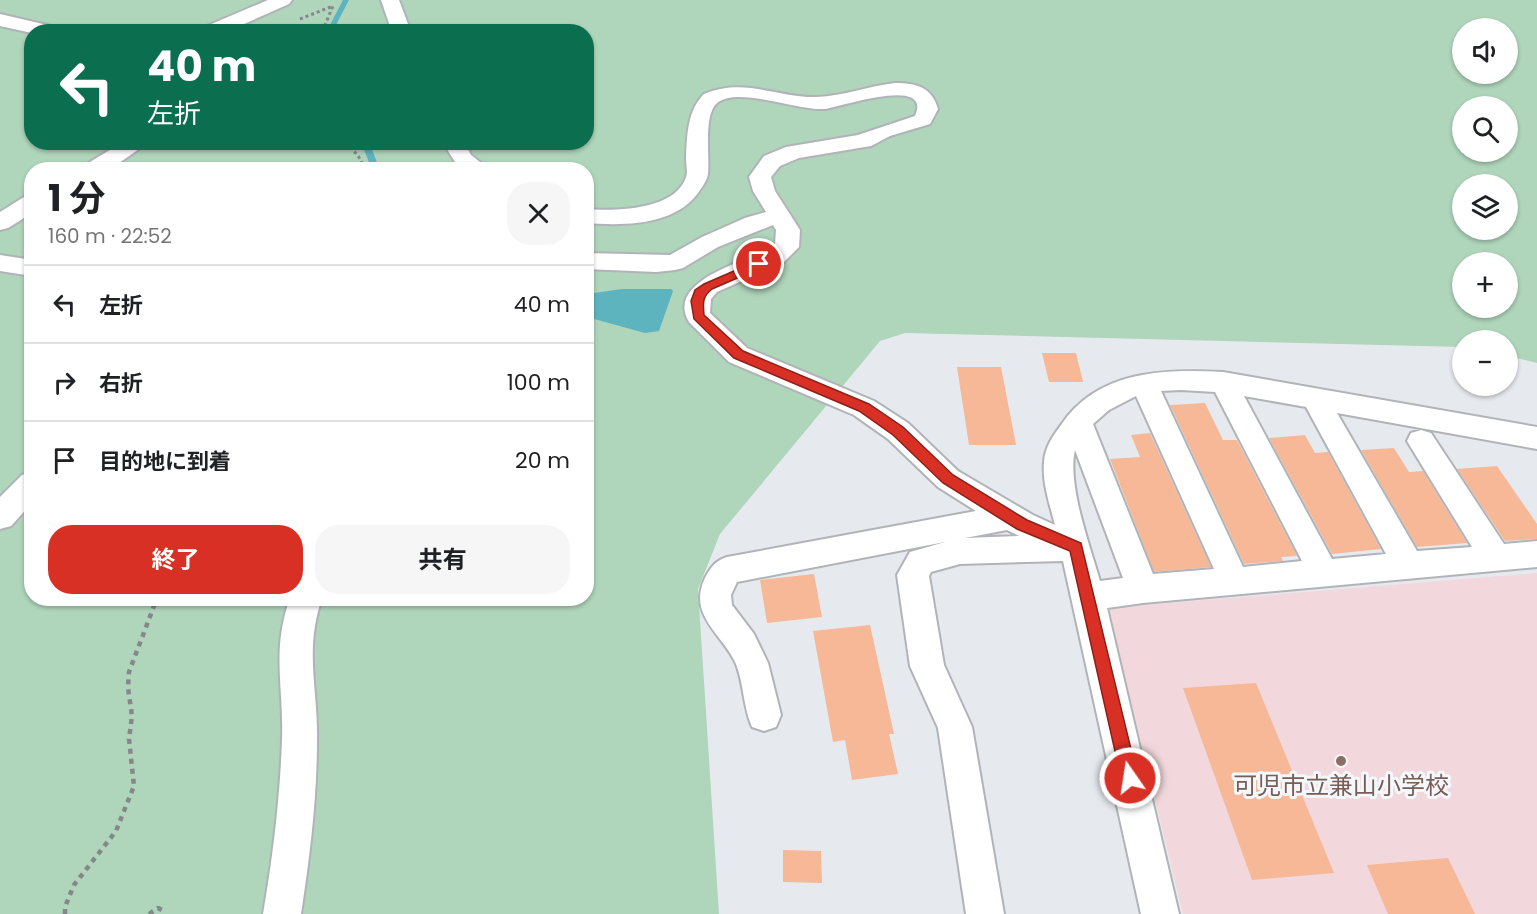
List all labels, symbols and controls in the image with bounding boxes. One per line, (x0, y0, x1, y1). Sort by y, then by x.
map controls (1452, 18, 1518, 396)
button: sound (1452, 18, 1518, 84)
text: 40 m (147, 37, 256, 96)
icon: left (48, 48, 126, 126)
text: 左折 (147, 95, 201, 132)
button: search (1452, 96, 1518, 162)
text: 1 分 (48, 173, 105, 224)
button: layers (1452, 174, 1518, 240)
button: close (507, 182, 570, 245)
text: 160 m · 22:52 (48, 222, 172, 250)
pin (733, 238, 784, 289)
icon: arrive (742, 247, 775, 280)
button: + (1452, 252, 1518, 318)
icon: left (48, 288, 81, 321)
text: 40 m (514, 289, 570, 320)
text: 左折 (99, 290, 143, 321)
button: − (1452, 330, 1518, 396)
icon: right (48, 366, 81, 399)
text: 100 m (507, 367, 570, 398)
text: 右折 (99, 368, 143, 399)
icon: arrive (48, 444, 81, 477)
text: 20 m (515, 445, 570, 476)
text: 目的地に到着 (99, 446, 231, 477)
button: 終了 (48, 525, 303, 594)
button: 共有 (315, 525, 570, 594)
position arrow (1098, 746, 1162, 810)
marker: 可児市立兼山小学校 (1334, 754, 1348, 768)
place label: 可児市立兼山小学校 (1233, 769, 1449, 802)

